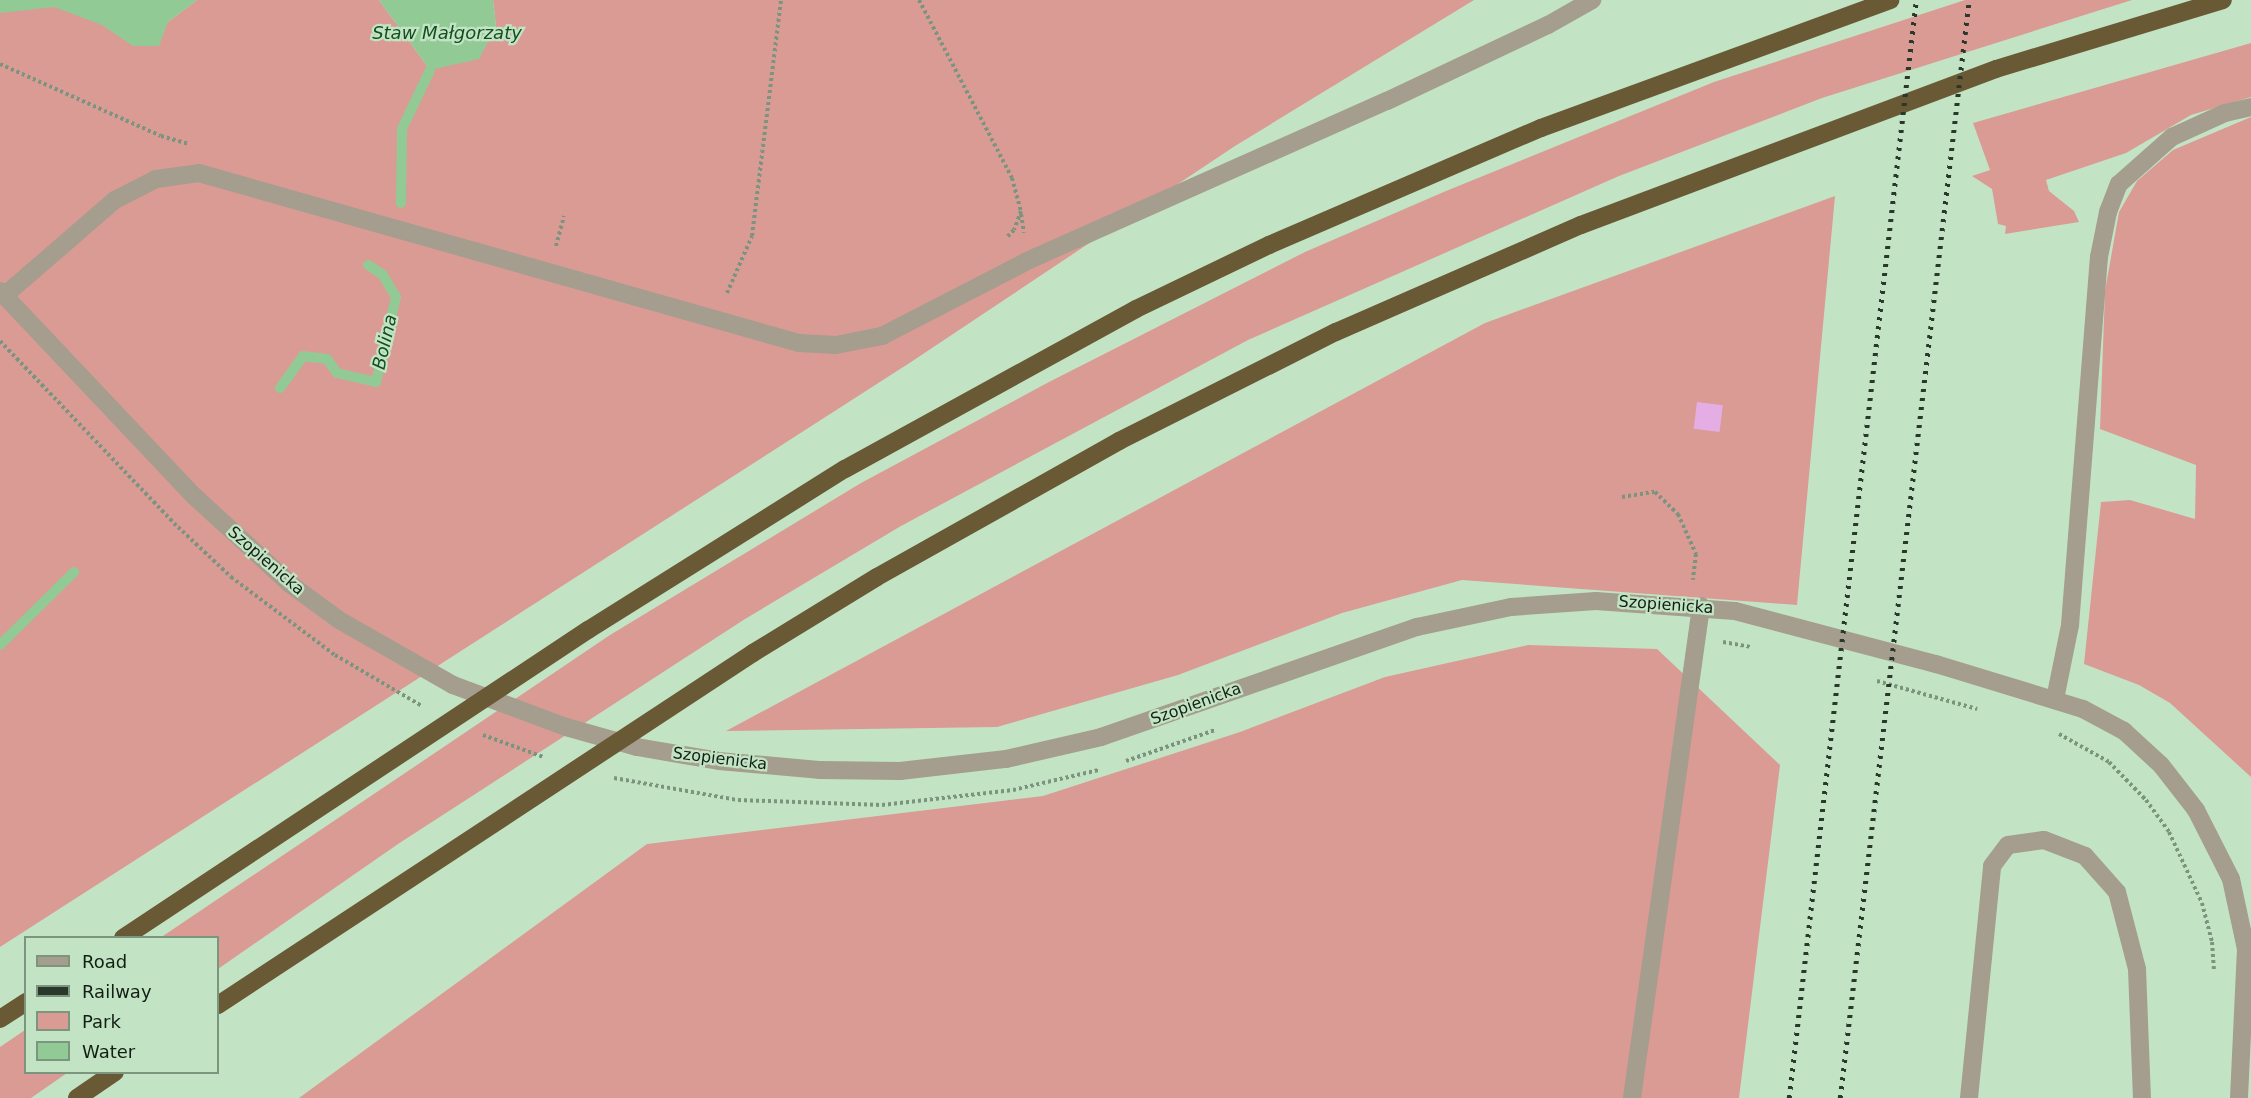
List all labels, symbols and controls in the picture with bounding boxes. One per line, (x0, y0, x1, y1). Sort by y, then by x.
water label: Staw Małgorzaty (372, 22, 522, 44)
water label: Bolina (368, 312, 402, 372)
street label: Szopienicka (224, 523, 308, 599)
street label: Szopienicka (1618, 592, 1714, 618)
street label: Szopienicka (1148, 679, 1244, 729)
street label: Szopienicka (672, 744, 768, 774)
legend (24, 936, 219, 1074)
text: Road (82, 951, 127, 972)
text: Railway (82, 981, 152, 1002)
text: Park (82, 1011, 121, 1032)
text: Water (82, 1041, 135, 1062)

